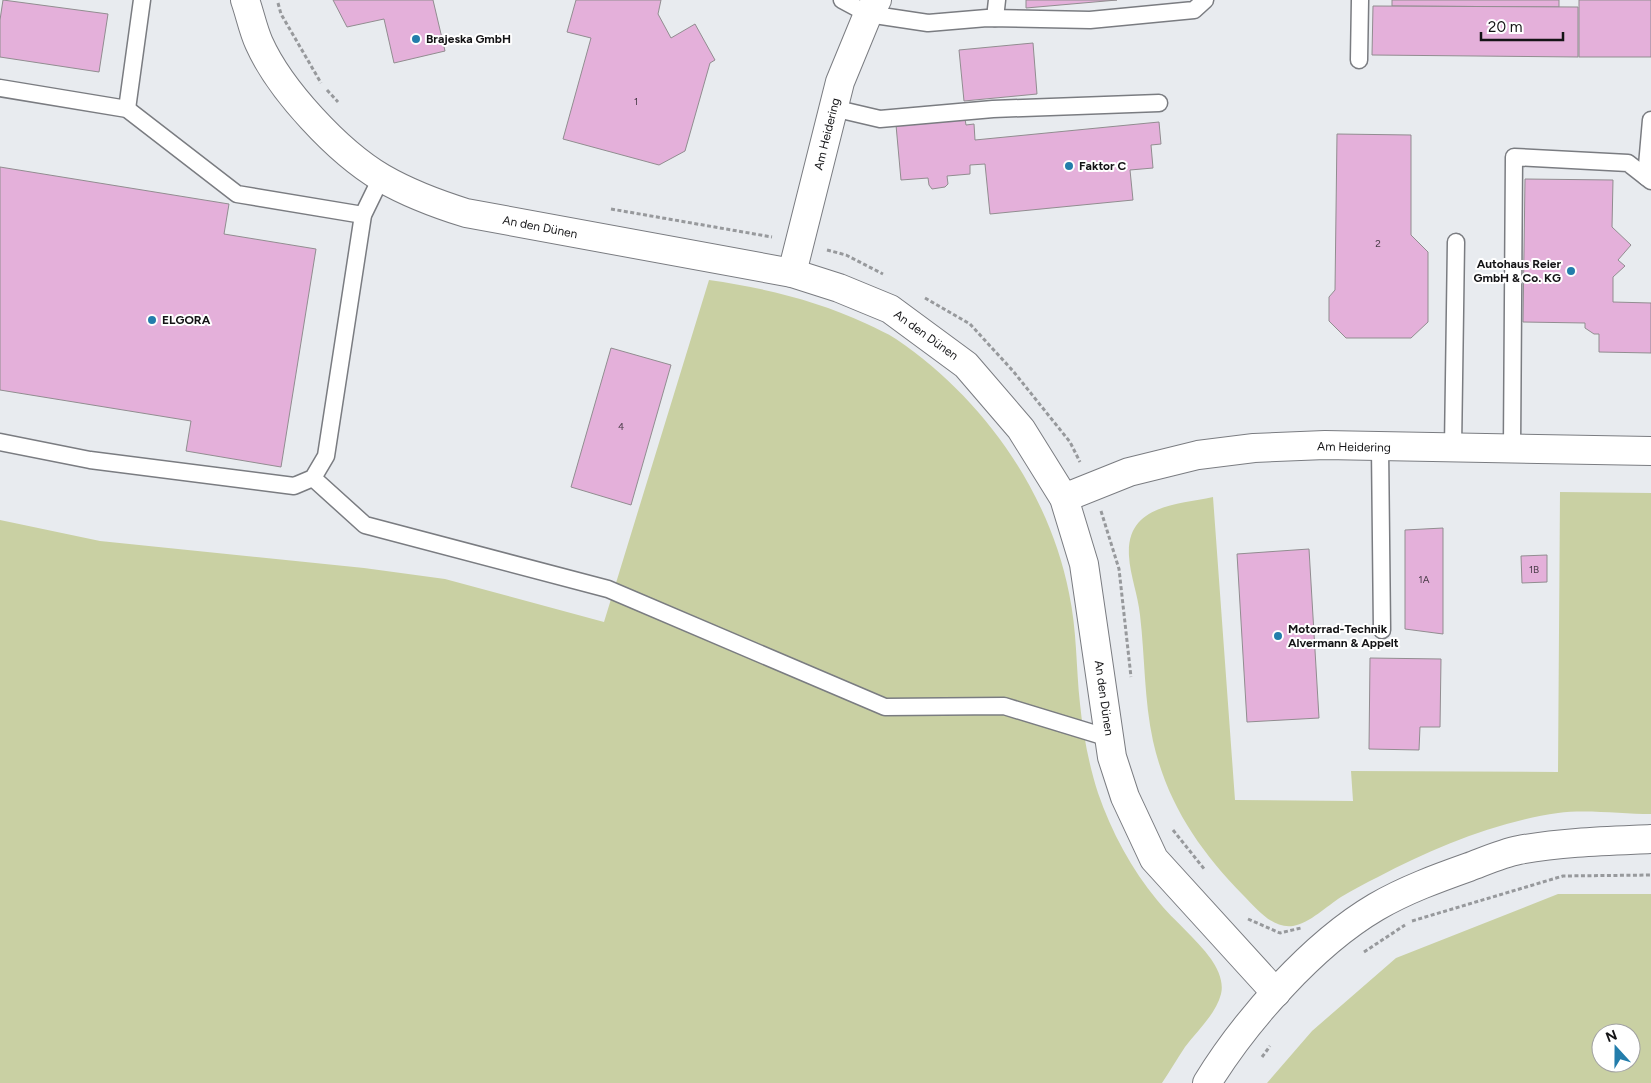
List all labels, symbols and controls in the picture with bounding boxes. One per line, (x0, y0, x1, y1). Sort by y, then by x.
scale bar (1481, 10, 1564, 42)
text: 20 m (1488, 18, 1522, 36)
place label: Brajeska GmbH (426, 32, 511, 46)
marker: Brajeska GmbH (410, 33, 422, 45)
house number: 1 (634, 95, 638, 108)
street label: Am Heidering (811, 96, 843, 172)
place label: Faktor C (1079, 159, 1126, 173)
marker: Faktor C (1063, 160, 1075, 172)
street label: An den Dünen (501, 213, 579, 241)
house number: 2 (1375, 237, 1381, 250)
place label: Autohaus Reier GmbH & Co. KG (1474, 257, 1561, 285)
marker: Autohaus Reier GmbH & Co. KG (1565, 265, 1577, 277)
street label: An den Dünen (891, 307, 961, 363)
place label: ELGORA (162, 313, 211, 327)
marker: ELGORA (146, 314, 158, 326)
house number: 4 (618, 420, 624, 433)
street label: Am Heidering (1317, 439, 1391, 455)
house number: 1B (1529, 563, 1539, 576)
house number: 1A (1419, 573, 1430, 586)
place label: Motorrad-Technik Alvermann & Appelt (1288, 622, 1399, 650)
marker: Motorrad-Technik Alvermann & Appelt (1272, 630, 1284, 642)
street label: An den Dünen (1092, 659, 1116, 737)
north arrow (1591, 1023, 1641, 1073)
text: N (1603, 1026, 1620, 1046)

